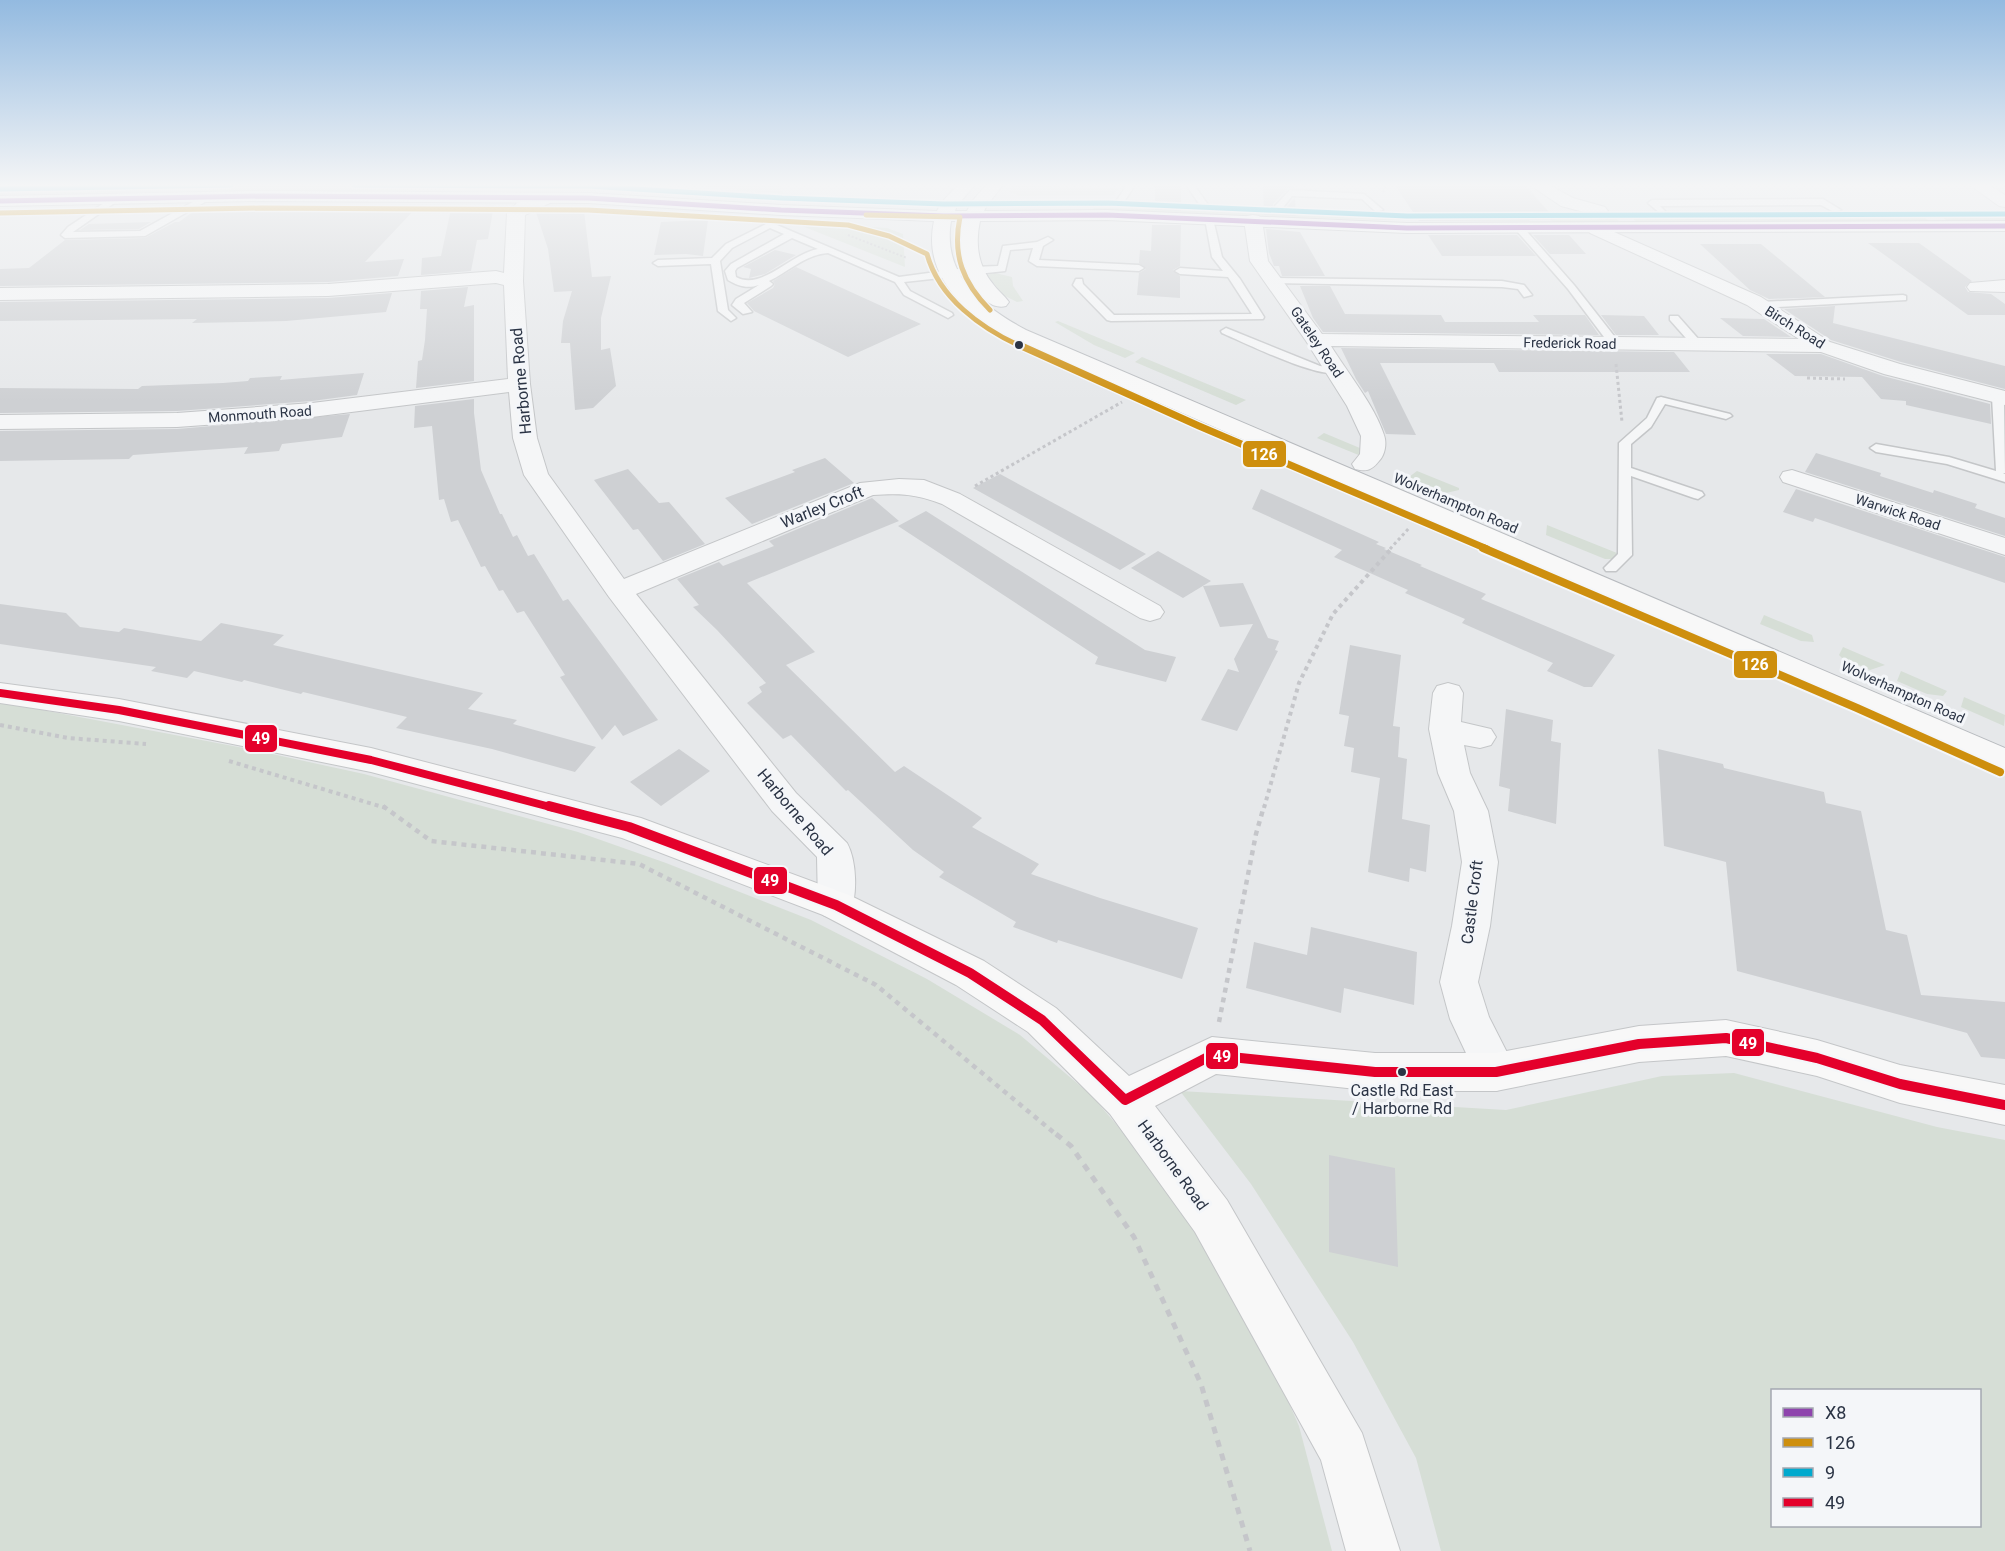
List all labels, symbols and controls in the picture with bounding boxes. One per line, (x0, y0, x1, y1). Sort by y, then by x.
street label: Birch Road (1762, 302, 1828, 352)
street label: Gateley Road (1287, 303, 1347, 381)
street label: Harborne Road (507, 327, 535, 435)
street label: Frederick Road (1523, 334, 1617, 352)
unlabelled marker (1013, 339, 1025, 351)
street label: Monmouth Road (208, 402, 312, 426)
line badge: 126 (1242, 440, 1287, 468)
text: 126 (1250, 445, 1278, 464)
street label: Wolverhampton Road (1391, 470, 1521, 536)
street label: Warley Croft (778, 482, 866, 532)
street label: Warwick Road (1853, 491, 1943, 533)
line badge: 126 (1733, 650, 1778, 679)
text: 126 (1741, 655, 1769, 674)
street label: Wolverhampton Road (1839, 658, 1967, 726)
line badge: 49 (244, 724, 278, 753)
text: 49 (252, 729, 270, 748)
street label: Harborne Road (753, 765, 837, 859)
street label: Castle Croft (1457, 859, 1487, 945)
line badge: 49 (753, 866, 788, 895)
text: 49 (761, 871, 779, 890)
line badge: 49 (1731, 1028, 1765, 1057)
text: 49 (1739, 1034, 1757, 1053)
line badge: 49 (1205, 1042, 1239, 1070)
text: 49 (1213, 1047, 1231, 1066)
marker: Castle Rd East / Harborne Rd (1396, 1066, 1408, 1078)
place label: Castle Rd East / Harborne Rd (1350, 1081, 1454, 1118)
street label: Harborne Road (1134, 1116, 1212, 1214)
legend (1771, 1389, 1981, 1527)
text: X8 (1825, 1402, 1846, 1423)
text: 126 (1825, 1432, 1855, 1453)
text: 9 (1825, 1462, 1835, 1483)
text: 49 (1825, 1492, 1845, 1513)

